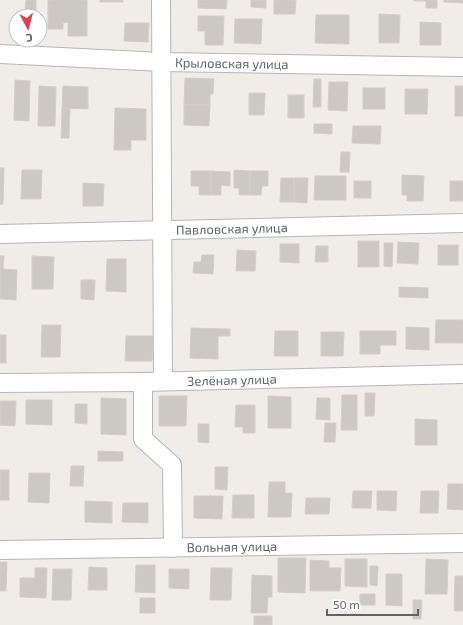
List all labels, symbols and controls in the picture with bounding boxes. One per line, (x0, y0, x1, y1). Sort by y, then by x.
north arrow (8, 8, 48, 48)
text: С (25, 32, 33, 45)
street label: Крыловская улица (175, 54, 289, 72)
street label: Павловская улица (176, 219, 288, 238)
street label: Зелёная улица (187, 371, 277, 389)
street label: Вольная улица (187, 538, 277, 555)
scale bar (327, 591, 418, 617)
text: 50 m (333, 597, 360, 611)

